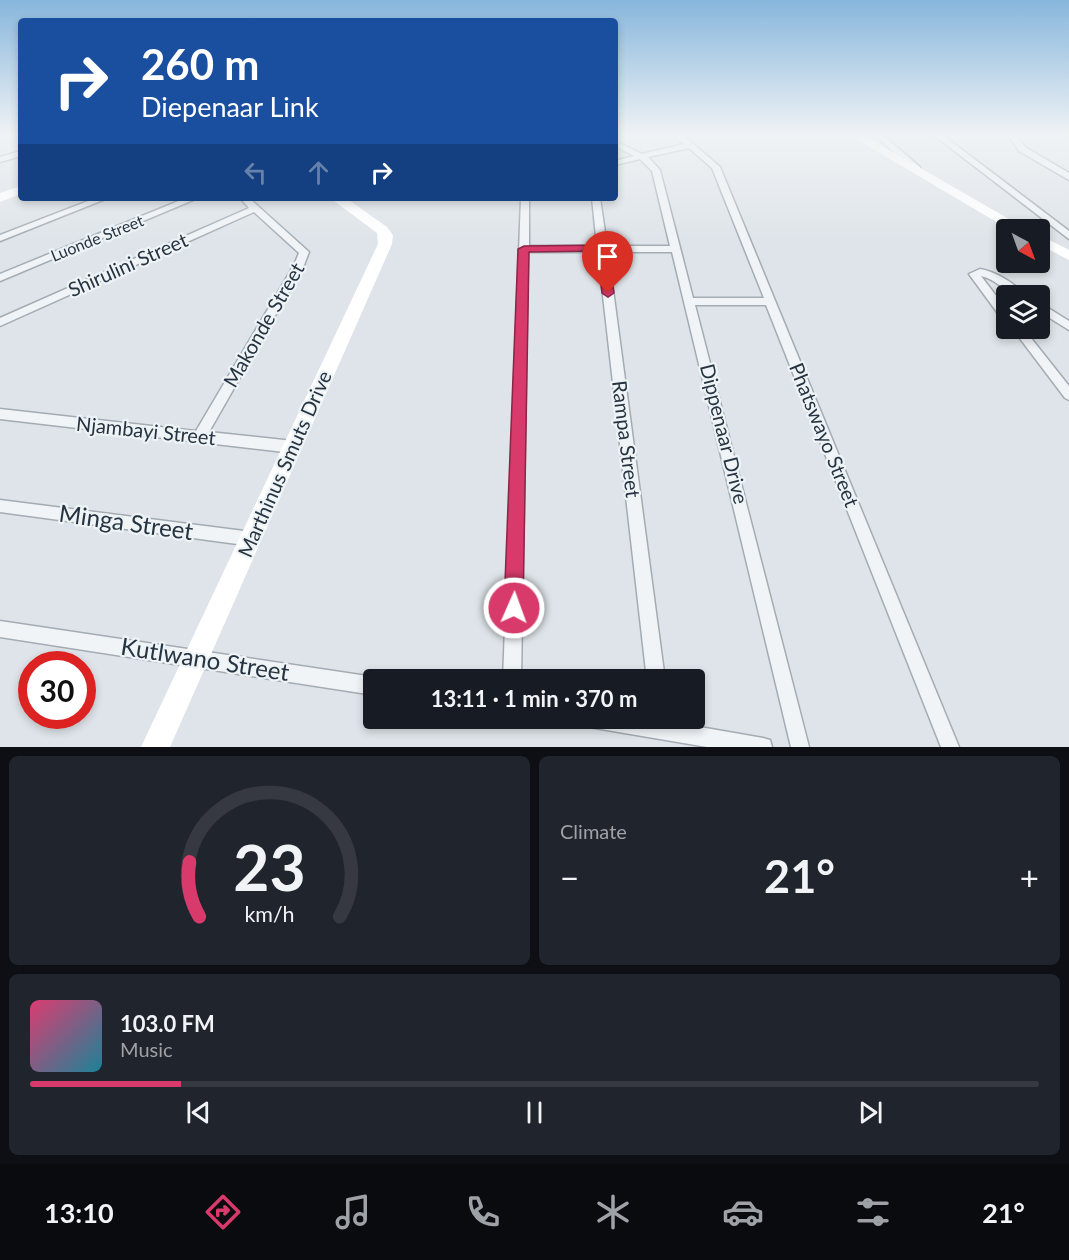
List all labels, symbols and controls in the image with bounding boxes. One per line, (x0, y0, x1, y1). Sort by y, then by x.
text: 260 m (141, 39, 259, 89)
icon: right (42, 42, 120, 120)
text: Diepenaar Link (141, 90, 319, 123)
icon: left (239, 156, 272, 189)
icon: ahead (302, 156, 335, 189)
icon: right (365, 156, 398, 189)
street label: Luonde Street (48, 210, 146, 265)
north arrow (996, 219, 1050, 273)
map controls (996, 219, 1050, 339)
street label: Shirulini Street (64, 227, 191, 301)
pin (582, 231, 633, 293)
icon: arrive (591, 240, 624, 273)
street label: Makonde Street (218, 258, 308, 391)
button: layers (996, 285, 1050, 339)
street label: Phatswayo Street (785, 359, 865, 510)
street label: Dippenaar Drive (696, 361, 754, 506)
street label: Marthinus Smuts Drive (232, 367, 336, 561)
street label: Rampa Street (608, 379, 646, 499)
street label: Njambayi Street (75, 411, 217, 449)
street label: Minga Street (57, 498, 195, 545)
position arrow (482, 576, 546, 640)
street label: Kutlwano Street (119, 631, 292, 686)
speed limit sign: 30 (18, 651, 96, 729)
text: 13:11 · 1 min · 370 m (431, 685, 637, 712)
text: Climate (560, 819, 627, 843)
text: 23 (233, 829, 306, 904)
text: 21° (764, 849, 835, 903)
text: − (560, 857, 579, 897)
text: + (1020, 857, 1039, 897)
text: km/h (244, 902, 295, 928)
text: 103.0 FM (120, 1010, 215, 1037)
text: Music (120, 1037, 173, 1061)
icon: previous (182, 1096, 215, 1129)
icon: pause (518, 1096, 551, 1129)
icon: next (854, 1096, 887, 1129)
icon: directions (202, 1191, 244, 1233)
icon: music (332, 1191, 374, 1233)
icon: phone (462, 1191, 504, 1233)
icon: climate (592, 1191, 634, 1233)
icon: car (722, 1191, 764, 1233)
icon: filters (852, 1191, 894, 1233)
text: 13:10 (44, 1196, 114, 1229)
text: 21° (982, 1196, 1025, 1229)

